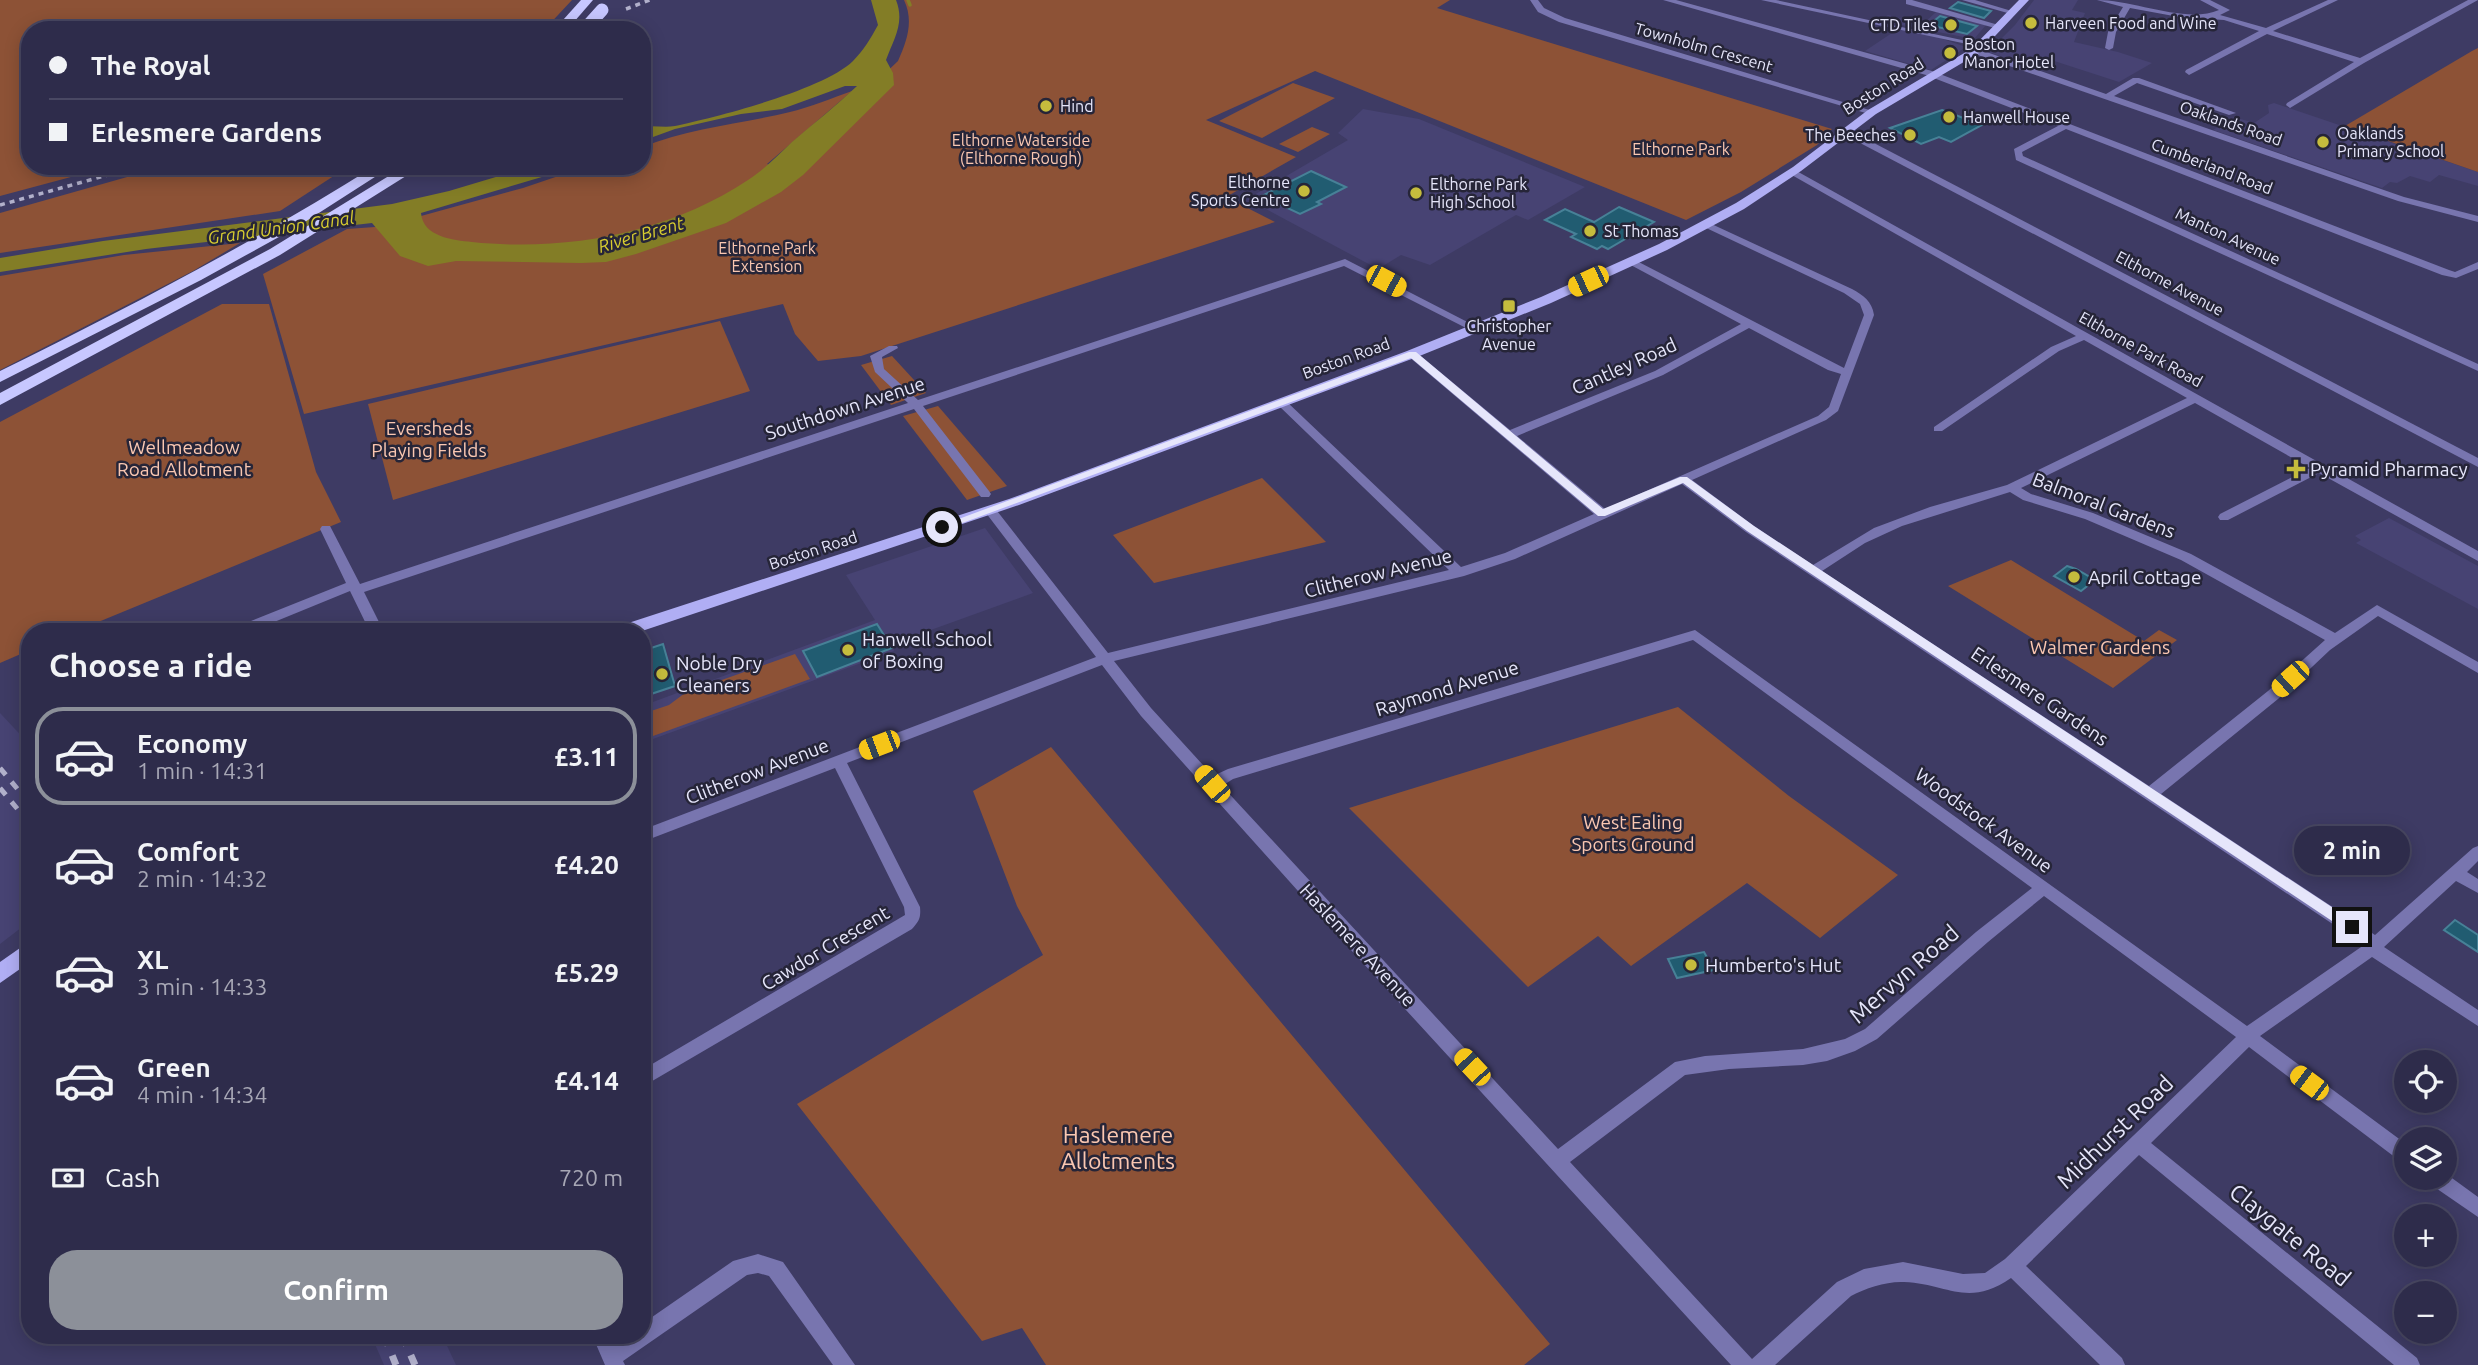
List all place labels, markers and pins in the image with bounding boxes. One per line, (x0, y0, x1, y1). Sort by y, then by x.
place label: Harveen Food and Wine (2045, 14, 2217, 32)
marker: Harveen Food and Wine (2023, 15, 2039, 31)
place label: CTD Tiles (1870, 16, 1937, 34)
marker: CTD Tiles (1943, 17, 1959, 33)
place label: Boston Manor Hotel (1964, 35, 2054, 71)
marker: Boston Manor Hotel (1942, 45, 1958, 61)
place label: Hind (1060, 97, 1094, 115)
marker: Hind (1038, 98, 1054, 114)
place label: Hanwell House (1963, 108, 2070, 126)
marker: Hanwell House (1941, 109, 1957, 125)
place label: Oaklands Primary School (2337, 124, 2444, 160)
place label: The Beeches (1805, 126, 1896, 144)
marker: The Beeches (1902, 127, 1918, 143)
marker: Oaklands Primary School (2315, 134, 2331, 150)
place label: Elthorne Sports Centre (1191, 173, 1290, 209)
place label: Elthorne Park High School (1430, 175, 1527, 211)
marker: Elthorne Sports Centre (1296, 183, 1312, 199)
marker: Elthorne Park High School (1408, 185, 1424, 201)
place label: St Thomas (1604, 222, 1679, 240)
marker: St Thomas (1582, 223, 1598, 239)
marker: Christopher Avenue (1501, 298, 1517, 314)
place label: Christopher Avenue (1467, 317, 1551, 353)
place label: Pyramid Pharmacy (2310, 458, 2468, 480)
marker: Pyramid Pharmacy (2288, 461, 2304, 477)
place label: April Cottage (2088, 566, 2201, 588)
marker: April Cottage (2066, 569, 2082, 585)
place label: Hanwell School of Boxing (862, 628, 992, 672)
marker: Hanwell School of Boxing (840, 642, 856, 658)
place label: Noble Dry Cleaners (676, 652, 762, 696)
marker: Noble Dry Cleaners (654, 666, 670, 682)
place label: Humberto's Hut (1705, 954, 1842, 976)
marker: Humberto's Hut (1683, 957, 1699, 973)

